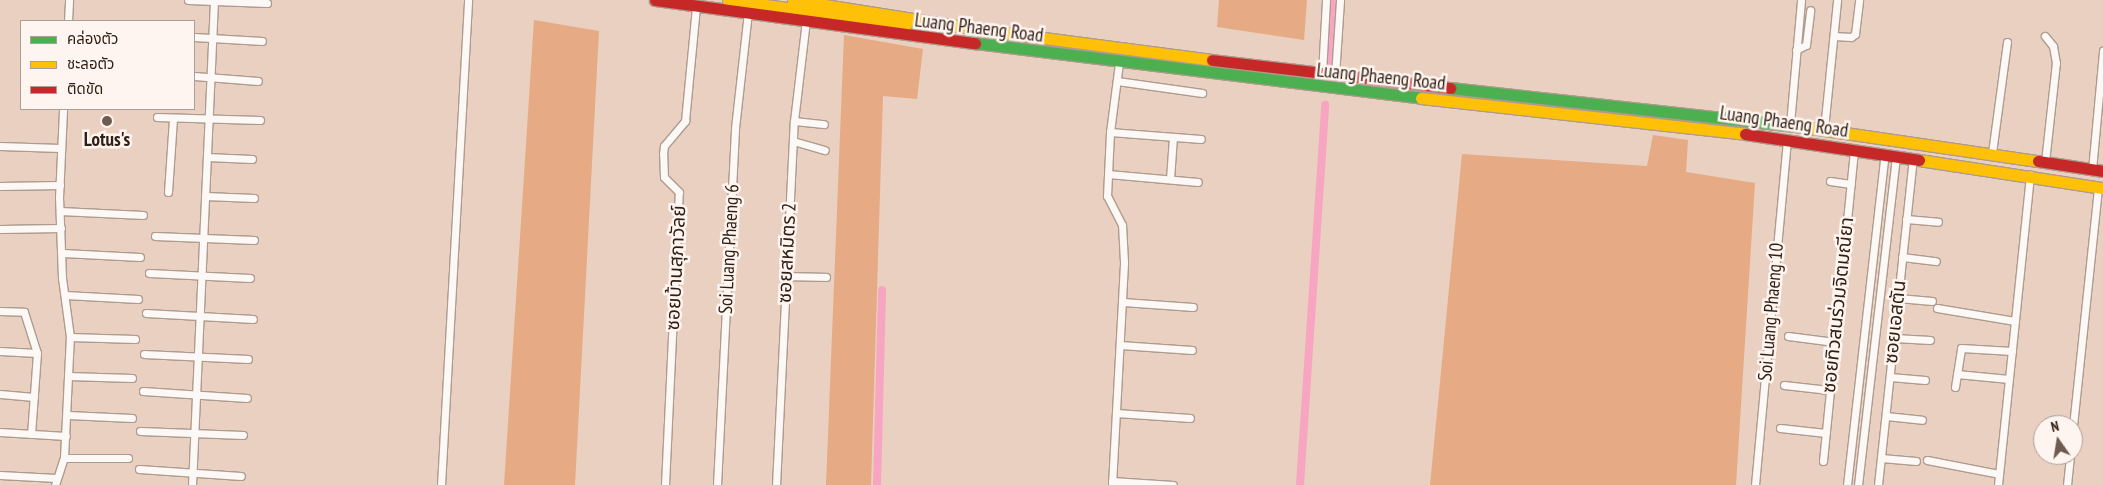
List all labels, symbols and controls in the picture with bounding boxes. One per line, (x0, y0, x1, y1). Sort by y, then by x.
street label: Luang Phaeng Road (913, 9, 1045, 47)
legend (20, 20, 195, 110)
text: คล่องตัว (67, 29, 118, 48)
text: ชะลอตัว (67, 54, 114, 73)
street label: Luang Phaeng Road (1315, 59, 1447, 95)
text: ติดขัด (67, 79, 103, 98)
street label: Luang Phaeng Road (1718, 102, 1850, 142)
marker: Lotus's (101, 115, 113, 127)
place label: Lotus's (84, 129, 130, 151)
street label: Soi Luang Phaeng 6 (714, 183, 744, 315)
street label: ซอยสหมิตร 2 (773, 202, 801, 304)
street label: ซอยบ้านสุภาวัลย์ (661, 205, 691, 331)
street label: ซอยทิวสนร่วมจิตมณียา (1817, 216, 1859, 394)
street label: Soi Luang Phaeng 10 (1754, 242, 1788, 382)
street label: ซอยเอสตัน (1879, 279, 1911, 365)
north arrow (2033, 415, 2083, 465)
text: N (2049, 417, 2061, 436)

